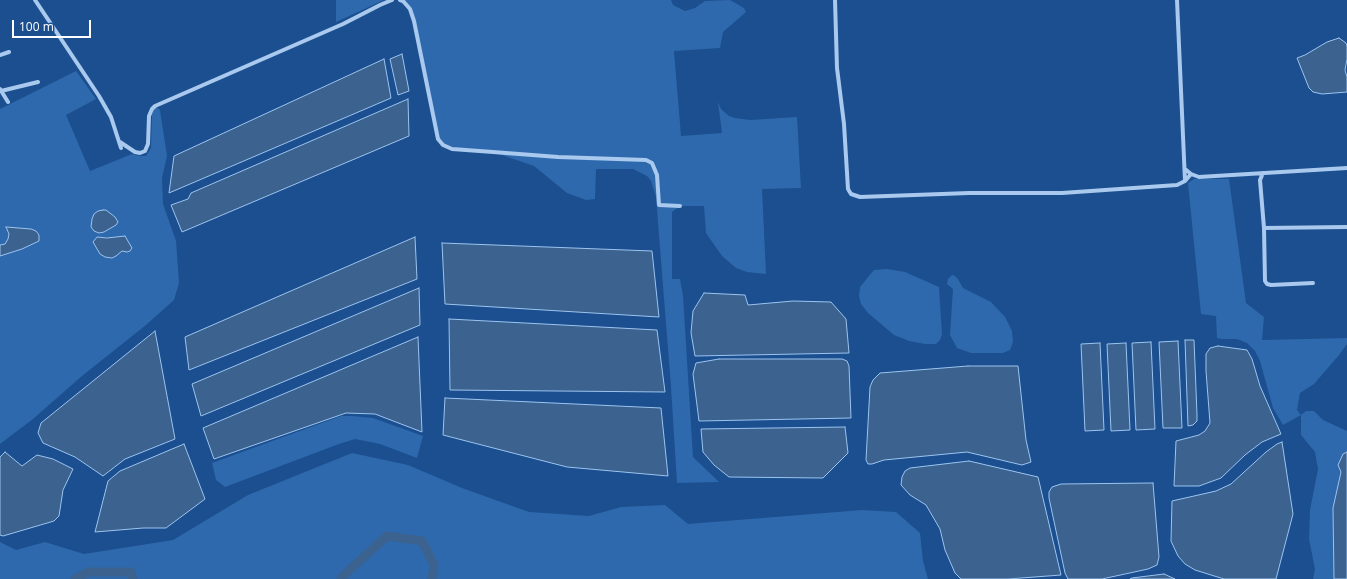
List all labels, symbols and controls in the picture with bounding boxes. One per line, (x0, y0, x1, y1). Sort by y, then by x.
scale bar (14, 12, 93, 38)
text: 100 m (19, 18, 54, 35)

